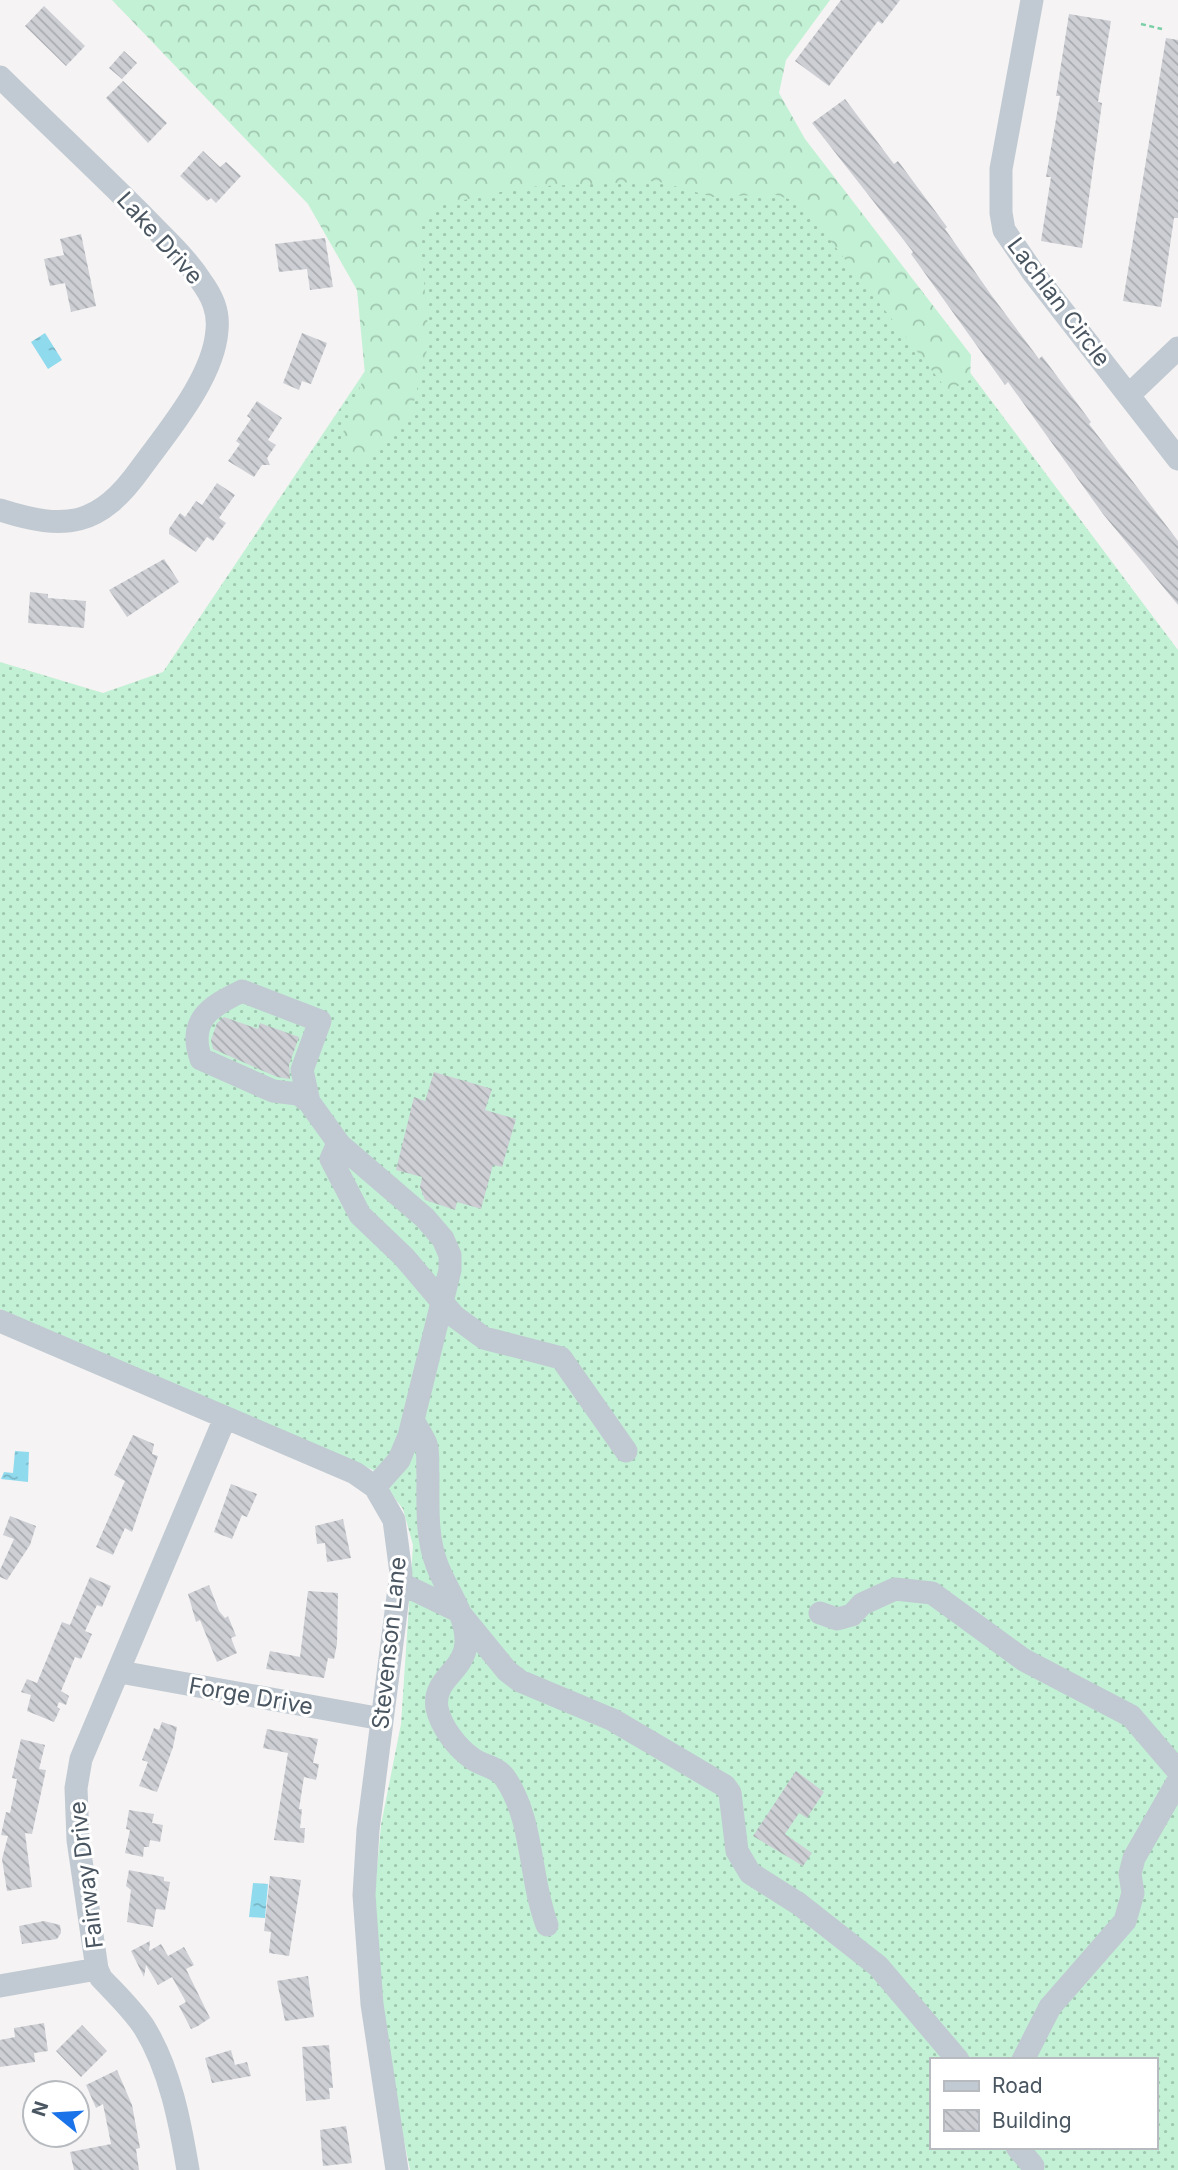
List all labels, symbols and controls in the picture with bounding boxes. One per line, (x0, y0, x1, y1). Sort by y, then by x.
street label: Lake Drive (111, 186, 209, 290)
street label: Lachlan Circle (1001, 232, 1117, 372)
street label: Stevenson Lane (366, 1555, 412, 1731)
street label: Forge Drive (187, 1671, 315, 1721)
street label: Fairway Drive (63, 1800, 109, 1950)
legend (930, 2058, 1157, 2149)
text: Road (992, 2073, 1043, 2098)
north arrow (21, 2079, 91, 2149)
text: N (27, 2098, 53, 2119)
text: Building (992, 2108, 1072, 2133)

